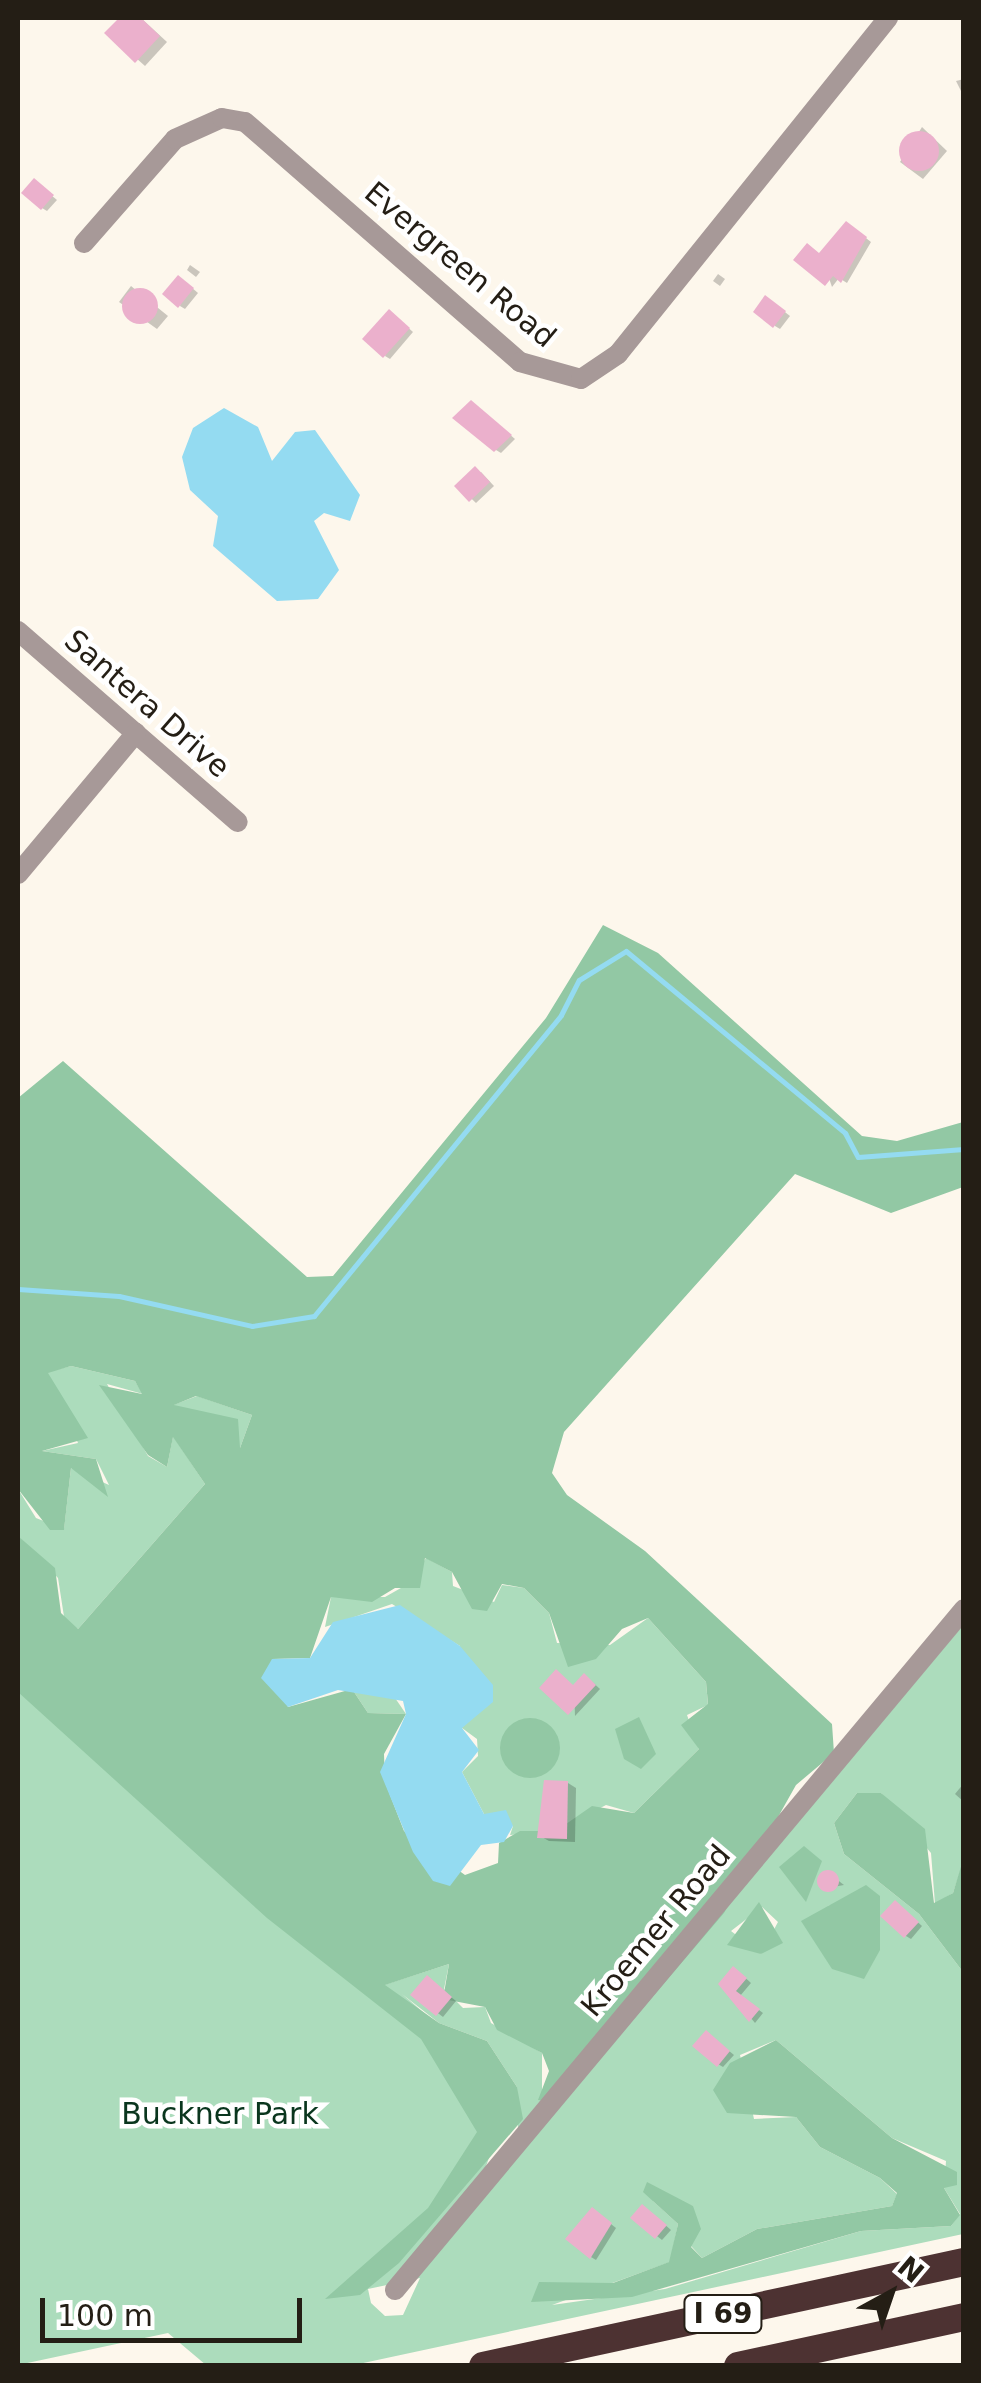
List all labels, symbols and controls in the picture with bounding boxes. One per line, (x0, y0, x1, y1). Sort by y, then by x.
street label: Evergreen Road (357, 175, 563, 355)
street label: Santera Drive (57, 623, 237, 785)
street label: Kroemer Road (574, 1838, 738, 2024)
park label: Buckner Park (121, 2096, 319, 2132)
north arrow (841, 2243, 941, 2343)
text: N (891, 2249, 930, 2290)
scale bar (45, 2278, 308, 2340)
road number: I 69 (683, 2291, 763, 2337)
text: 100 m (57, 2298, 153, 2333)

